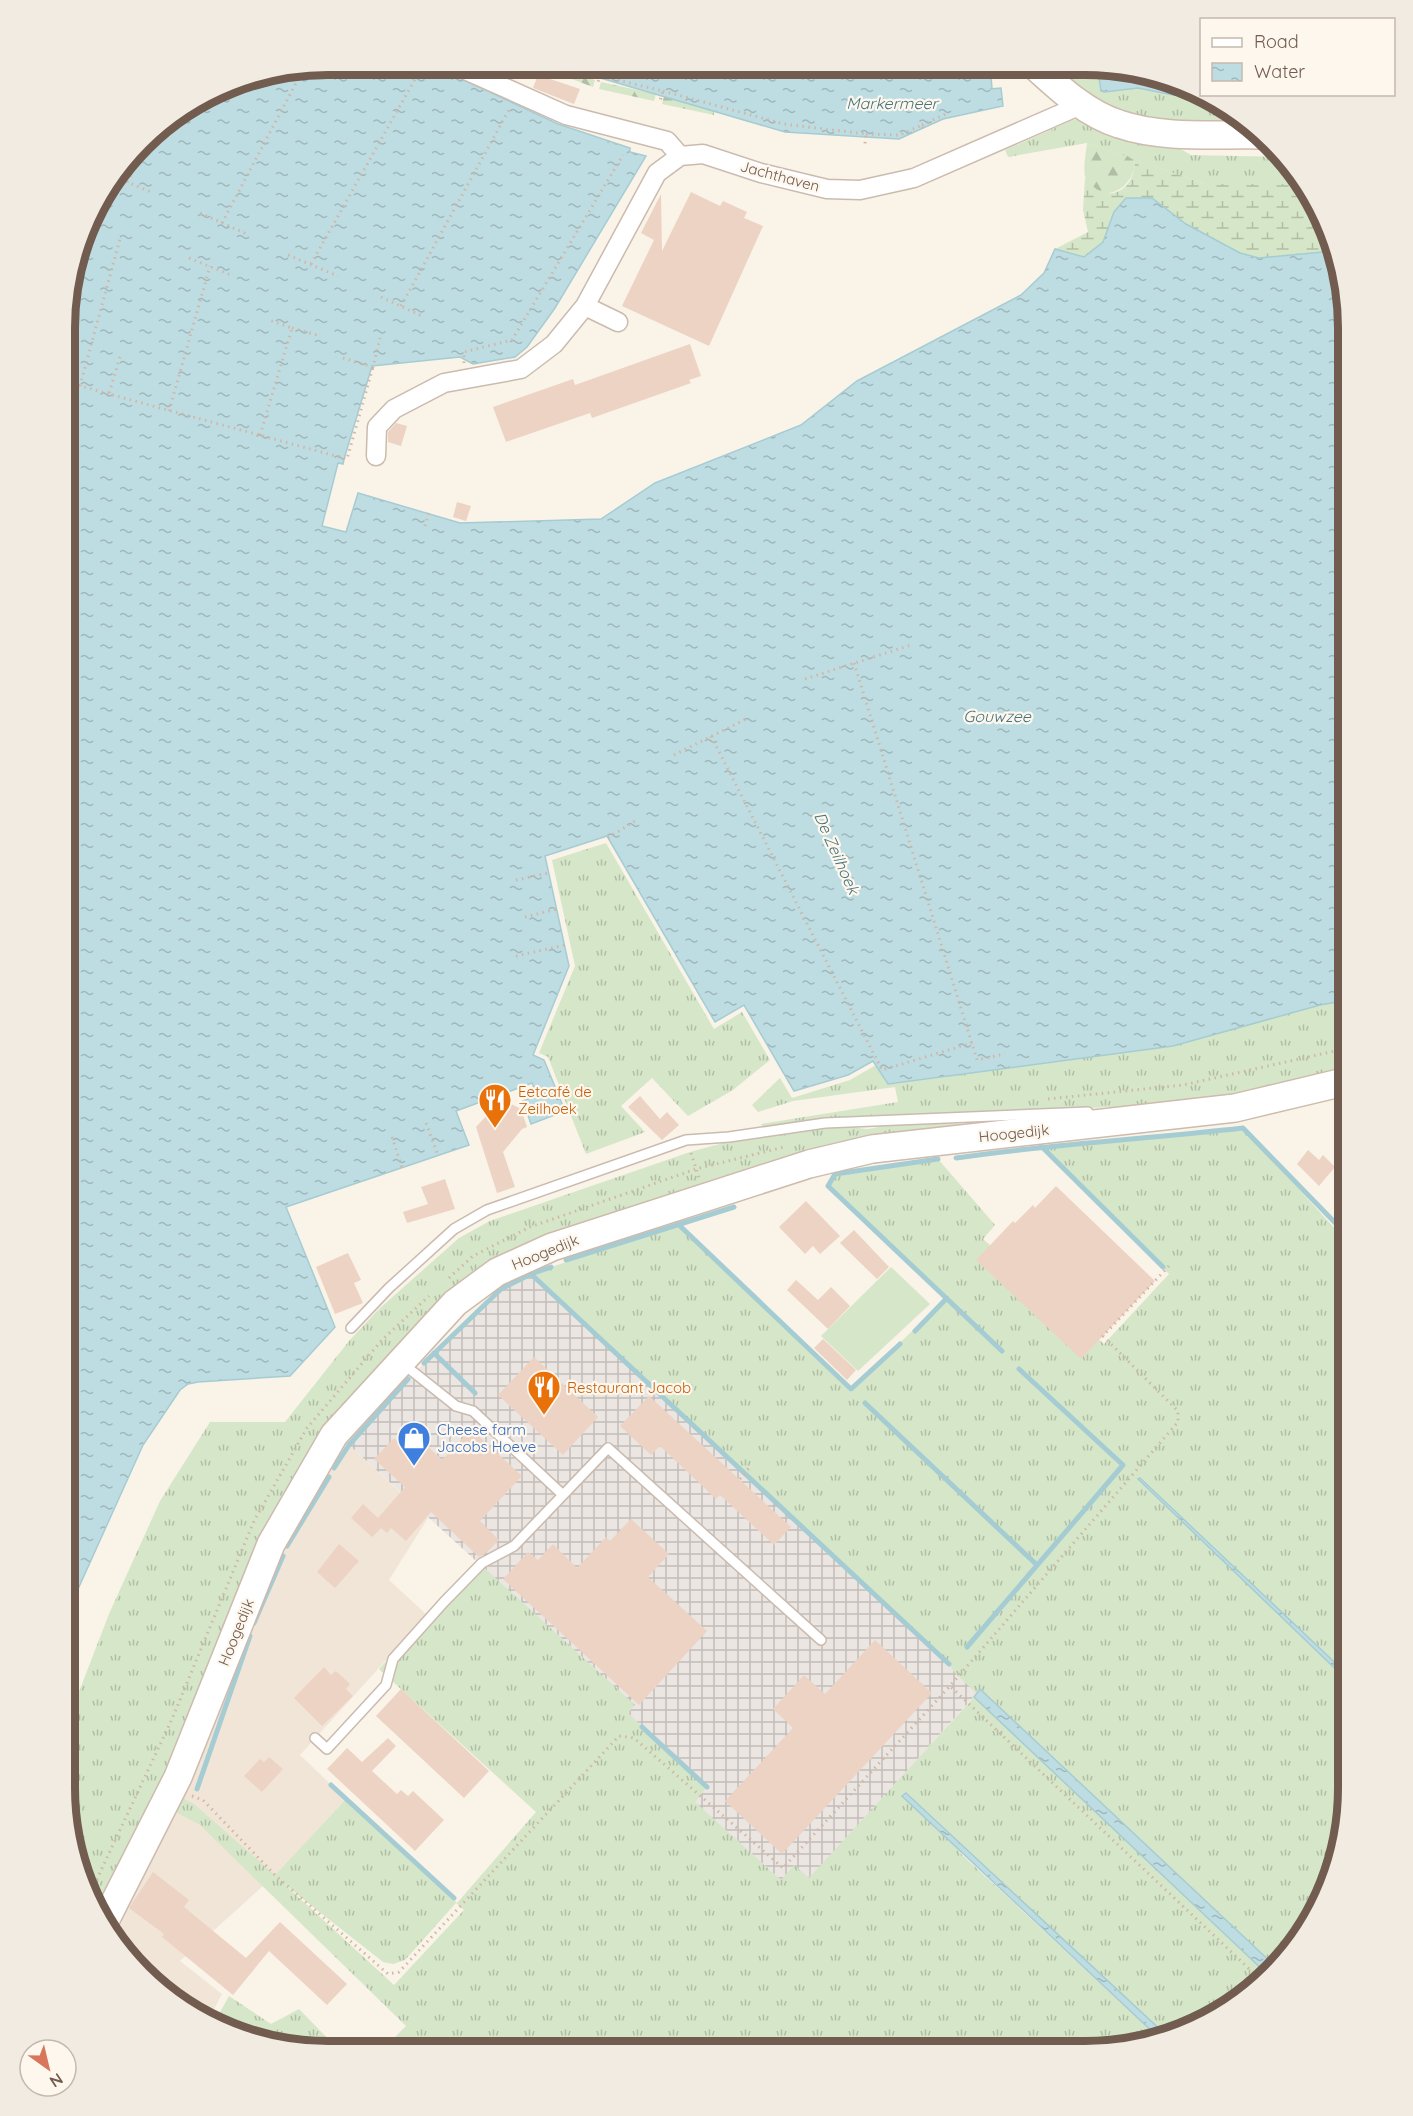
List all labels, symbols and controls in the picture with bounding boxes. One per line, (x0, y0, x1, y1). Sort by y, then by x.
legend (1200, 18, 1395, 96)
text: Road (1254, 30, 1299, 53)
text: Water (1254, 60, 1305, 83)
water label: Markermeer (846, 93, 939, 113)
street label: Jachthaven (738, 156, 822, 196)
water label: Gouwzee (963, 706, 1032, 726)
water label: De Zeilhoek (810, 809, 865, 898)
restaurant icon: Eetcafé de Zeilhoek (477, 1082, 513, 1129)
place label: Eetcafé de Zeilhoek (518, 1082, 592, 1118)
street label: Hoogedijk (978, 1120, 1050, 1146)
street label: Hoogedijk (509, 1230, 581, 1274)
restaurant icon: Restaurant Jacob (526, 1369, 562, 1416)
place label: Restaurant Jacob (567, 1378, 691, 1397)
shop icon: Cheese farm Jacobs Hoeve (396, 1420, 432, 1467)
place label: Cheese farm Jacobs Hoeve (437, 1420, 536, 1456)
street label: Hoogedijk (214, 1596, 258, 1668)
north arrow (18, 2038, 78, 2098)
text: N (46, 2069, 67, 2092)

